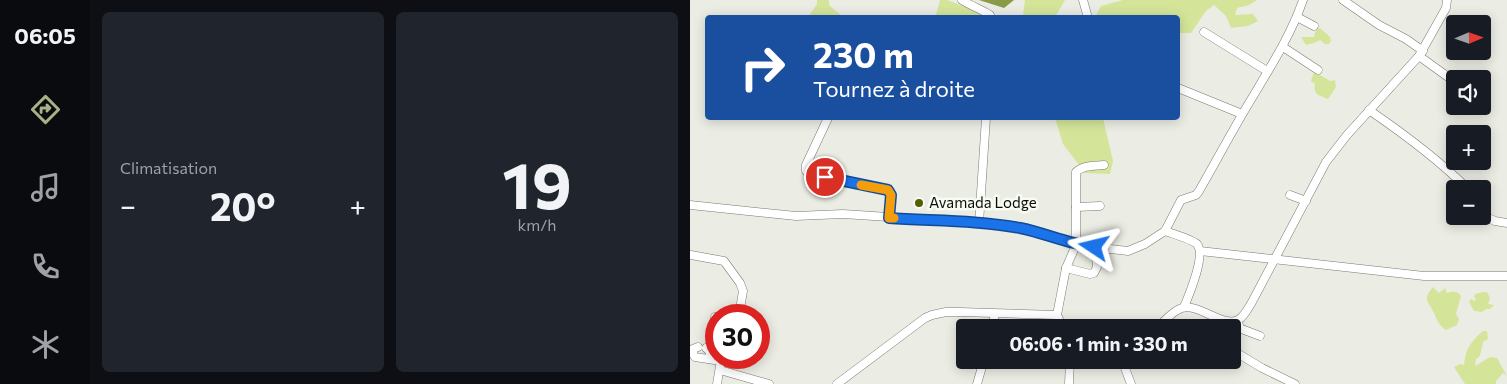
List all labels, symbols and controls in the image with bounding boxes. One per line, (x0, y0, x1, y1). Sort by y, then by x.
north arrow (1446, 15, 1491, 60)
map controls (1446, 15, 1491, 225)
text: 06:05 (14, 22, 76, 49)
text: 230 m (813, 32, 914, 75)
icon: right (730, 35, 795, 100)
button: sound (1446, 70, 1491, 115)
text: Tournez à droite (813, 75, 975, 102)
icon: directions (28, 92, 63, 127)
button: + (1446, 125, 1491, 170)
text: 19 (502, 143, 572, 222)
pin (804, 156, 846, 198)
text: Climatisation (120, 158, 217, 177)
icon: arrive (811, 163, 839, 191)
icon: music (28, 170, 63, 205)
button: − (1446, 180, 1491, 225)
text: 20° (210, 182, 276, 229)
text: − (120, 188, 136, 222)
text: + (350, 188, 366, 222)
place label: Avamada Lodge (929, 193, 1037, 211)
marker: Avamada Lodge (913, 197, 925, 209)
text: km/h (518, 215, 556, 234)
position arrow (1067, 220, 1119, 272)
icon: phone (28, 249, 63, 284)
speed limit sign: 30 (705, 304, 770, 369)
icon: climate (28, 327, 63, 362)
text: 06:06 · 1 min · 330 m (1009, 332, 1188, 355)

